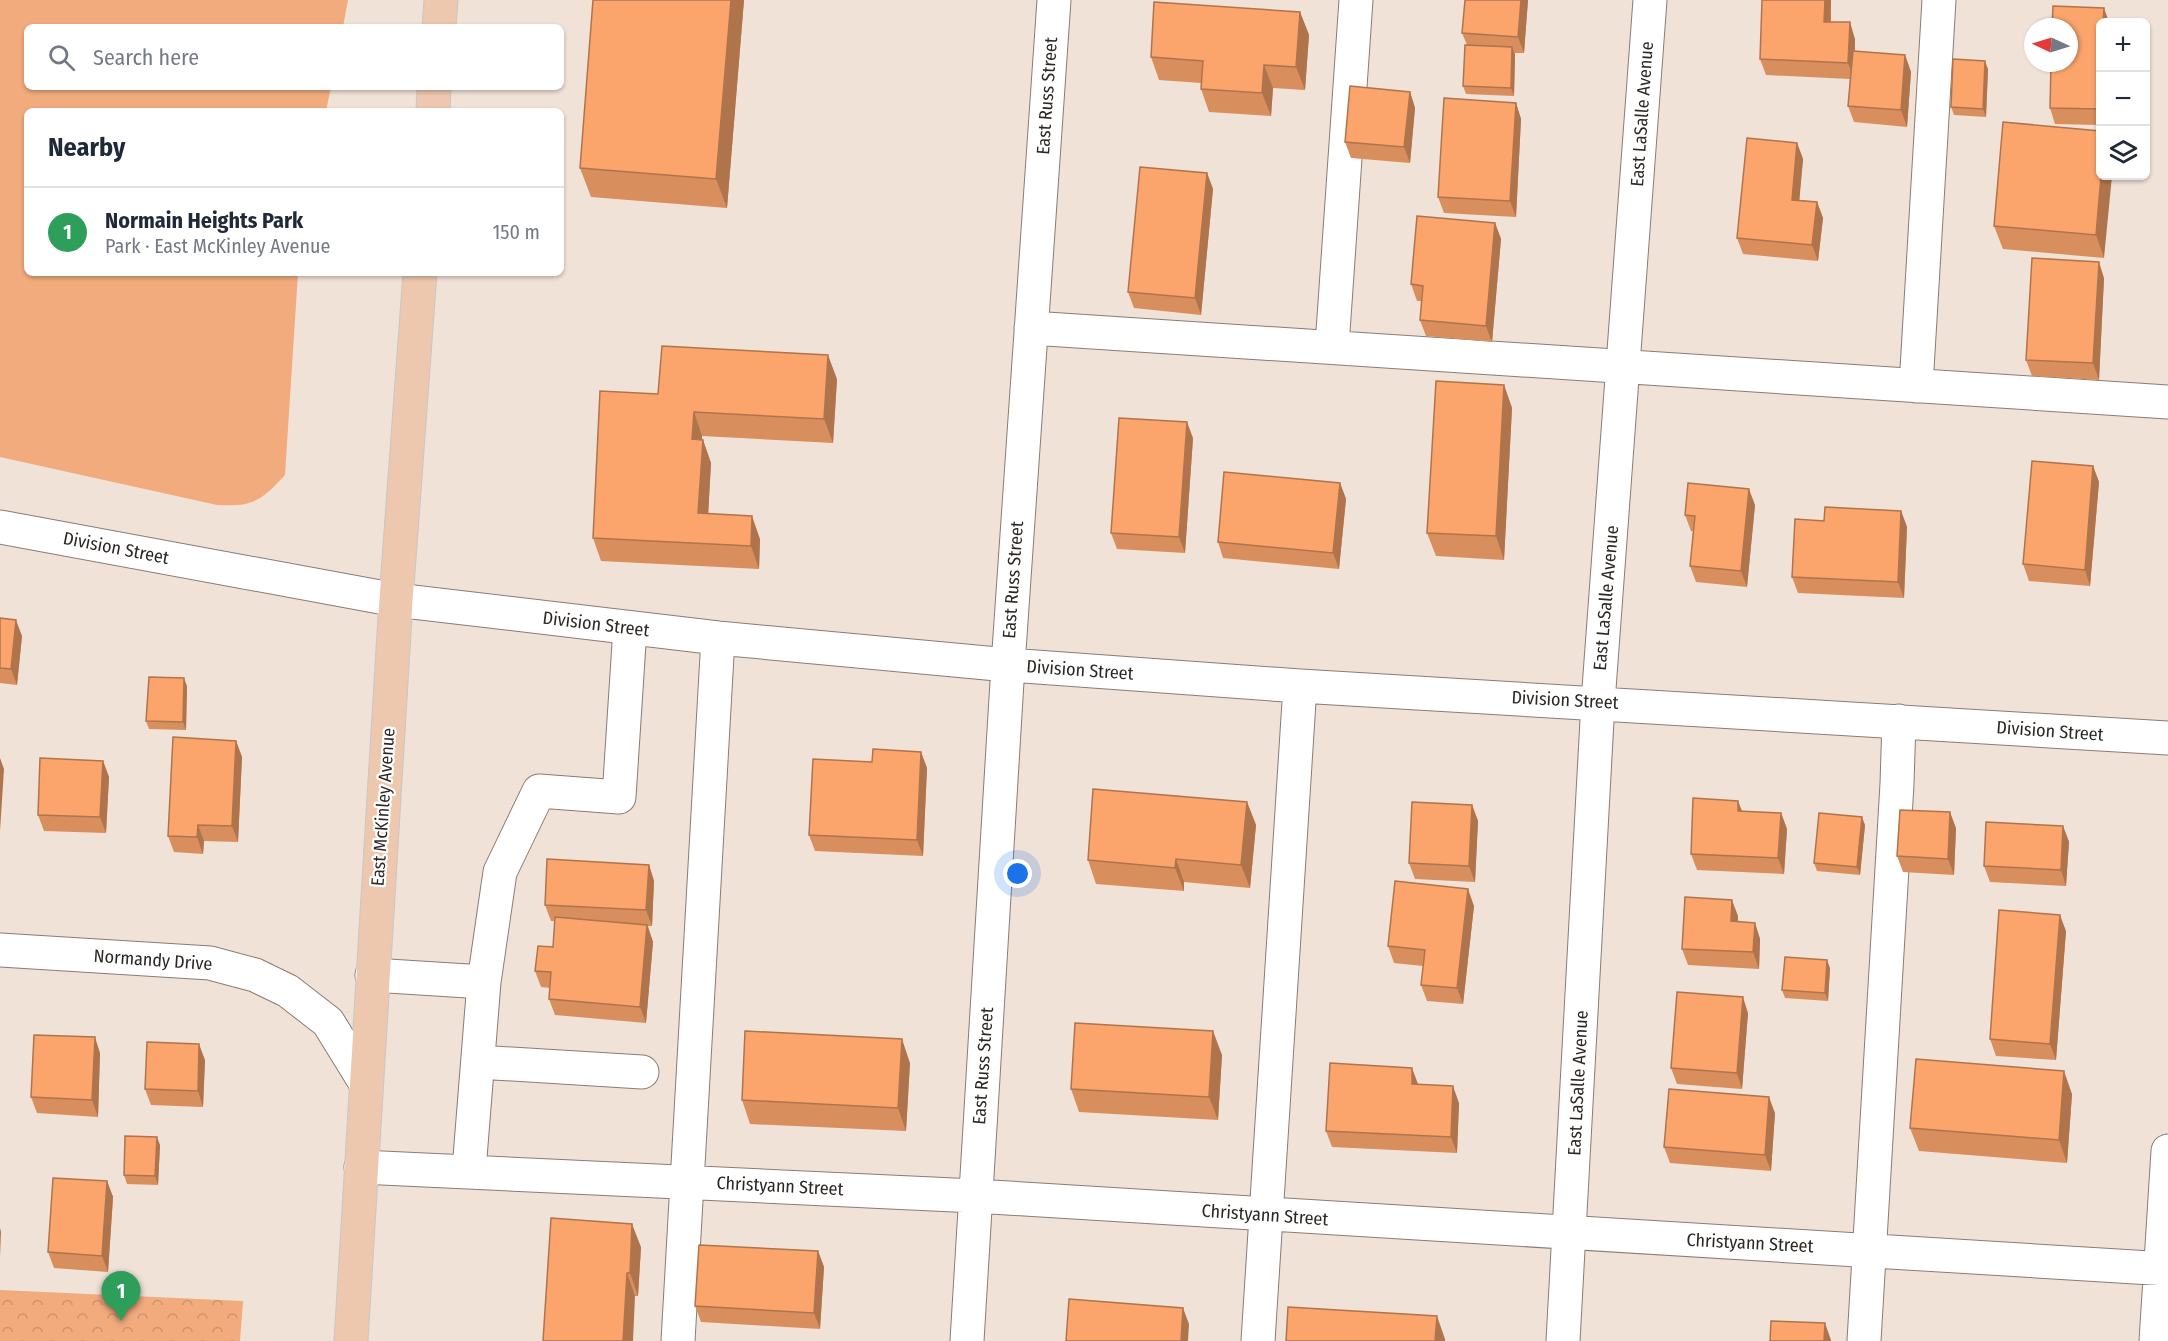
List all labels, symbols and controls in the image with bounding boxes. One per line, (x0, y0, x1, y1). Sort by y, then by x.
north arrow (2024, 18, 2078, 72)
map controls (2096, 18, 2150, 180)
button: + (2096, 18, 2150, 72)
search box (24, 24, 564, 90)
street label: East Russ Street (1032, 36, 1062, 155)
icon: search (45, 41, 78, 74)
street label: East LaSalle Avenue (1626, 41, 1658, 187)
text: Search here (93, 44, 199, 71)
button: − (2096, 72, 2150, 126)
button: layers (2096, 126, 2150, 180)
text: Nearby (48, 132, 125, 163)
text: Normain Heights Park (105, 207, 303, 234)
text: 1 (63, 220, 72, 244)
text: 150 m (493, 220, 540, 244)
text: Park · East McKinley Avenue (105, 234, 330, 258)
street label: East Russ Street (998, 520, 1028, 639)
street label: East LaSalle Avenue (1589, 524, 1623, 671)
street label: Division Street (61, 527, 171, 569)
street label: Division Street (541, 607, 651, 641)
street label: Division Street (1026, 655, 1134, 685)
street label: Division Street (1511, 686, 1619, 714)
street label: Division Street (1996, 716, 2104, 746)
street label: East McKinley Avenue (366, 727, 400, 887)
your location (1003, 859, 1032, 888)
street label: Normandy Drive (93, 945, 213, 975)
street label: East Russ Street (968, 1006, 998, 1125)
street label: East LaSalle Avenue (1563, 1010, 1593, 1156)
street label: Christyann Street (716, 1172, 844, 1200)
street label: Christyann Street (1201, 1200, 1329, 1230)
street label: Christyann Street (1686, 1229, 1814, 1257)
pin: 1 (102, 1272, 140, 1321)

